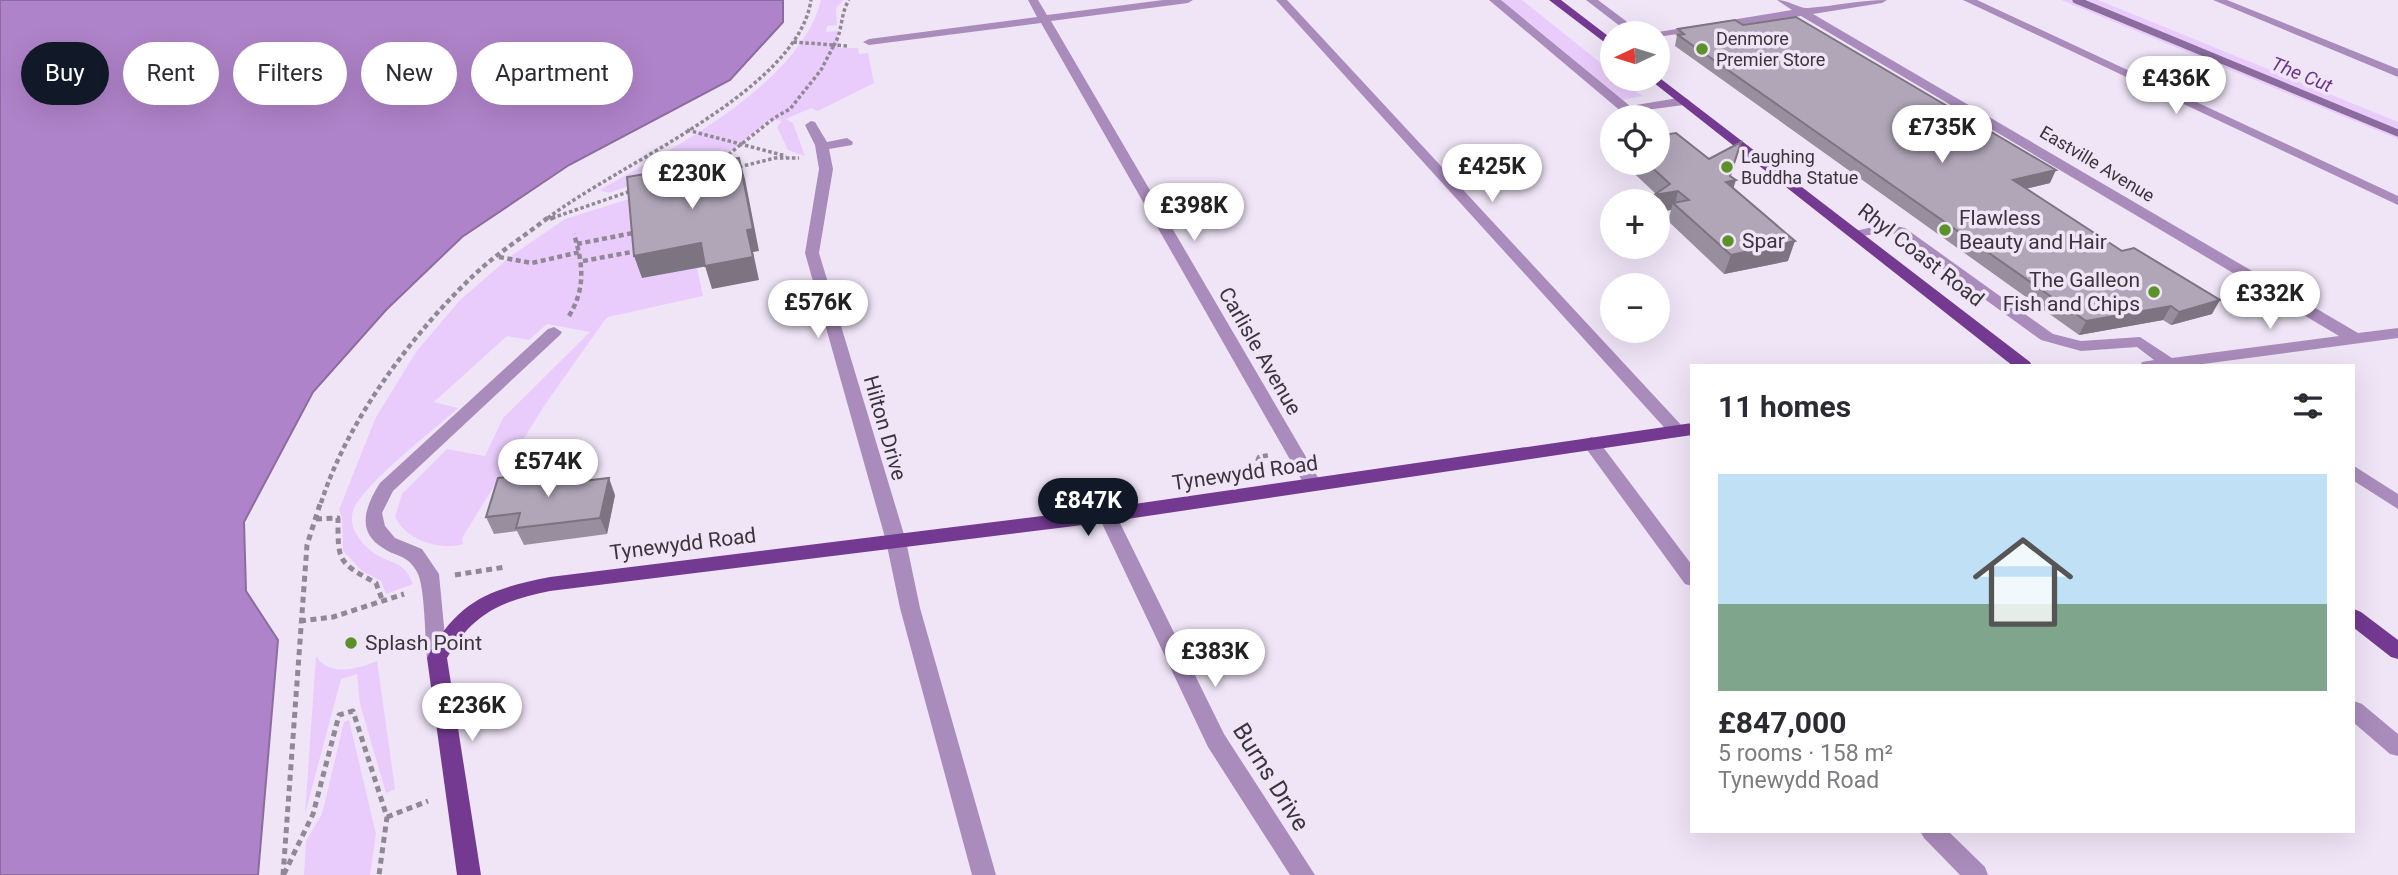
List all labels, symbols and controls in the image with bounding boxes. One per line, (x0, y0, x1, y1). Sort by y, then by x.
north arrow (1600, 21, 1670, 91)
map controls (1600, 21, 1670, 343)
place label: Denmore Premier Store (1716, 28, 1825, 70)
marker: Denmore Premier Store (1694, 41, 1710, 57)
chip: Buy (21, 42, 109, 105)
chip: Rent (123, 42, 219, 105)
chip: Filters (233, 42, 347, 105)
chip: New (361, 42, 457, 105)
chip: Apartment (471, 42, 633, 105)
water label: The Cut (2268, 52, 2337, 97)
pin: £436K (2127, 57, 2225, 116)
text: £436K (2142, 65, 2210, 92)
button: locate (1600, 105, 1670, 175)
pin: £735K (1893, 106, 1991, 165)
text: £735K (1908, 114, 1976, 141)
street label: Eastville Avenue (2036, 121, 2158, 206)
pin: £425K (1443, 144, 1541, 204)
place label: Laughing Buddha Statue (1741, 146, 1858, 188)
pin: £230K (643, 152, 741, 211)
text: £425K (1458, 153, 1526, 180)
marker: Laughing Buddha Statue (1719, 159, 1735, 175)
text: £230K (658, 160, 726, 187)
pin: £398K (1145, 184, 1243, 243)
button: + (1600, 189, 1670, 259)
text: £398K (1160, 192, 1228, 219)
street label: Rhyl Coast Road (1853, 198, 1989, 312)
place label: Flawless Beauty and Hair (1959, 206, 2107, 254)
marker: Flawless Beauty and Hair (1937, 222, 1953, 238)
place label: Spar (1742, 229, 1785, 253)
marker: Spar (1720, 233, 1736, 249)
place label: The Galleon Fish and Chips (2003, 268, 2140, 316)
pin: £332K (2221, 272, 2319, 331)
button: − (1600, 273, 1670, 343)
pin: £576K (769, 280, 867, 340)
text: £332K (2236, 280, 2304, 307)
street label: Carlisle Avenue (1214, 283, 1306, 419)
marker: The Galleon Fish and Chips (2146, 284, 2162, 300)
text: £576K (784, 289, 852, 316)
street label: Hilton Drive (859, 373, 911, 483)
icon: filters (2289, 387, 2327, 425)
text: 11 homes (1718, 389, 1851, 424)
pin: £574K (499, 440, 597, 499)
text: £574K (514, 448, 582, 475)
street label: Tynewydd Road (1170, 451, 1320, 495)
pin: £847K (1039, 478, 1137, 538)
text: £847K (1054, 487, 1122, 514)
icon: home (1960, 519, 2086, 645)
street label: Tynewydd Road (609, 523, 757, 565)
pin: £383K (1166, 630, 1264, 689)
place label: Splash Point (365, 631, 482, 655)
marker: Splash Point (343, 635, 359, 651)
text: £383K (1181, 638, 1249, 665)
pin: £236K (423, 684, 521, 743)
text: £236K (438, 692, 506, 719)
text: £847,000 (1718, 705, 1846, 740)
street label: Burns Drive (1227, 718, 1315, 836)
text: 5 rooms · 158 m² (1718, 740, 1893, 767)
text: Tynewydd Road (1718, 767, 1879, 794)

